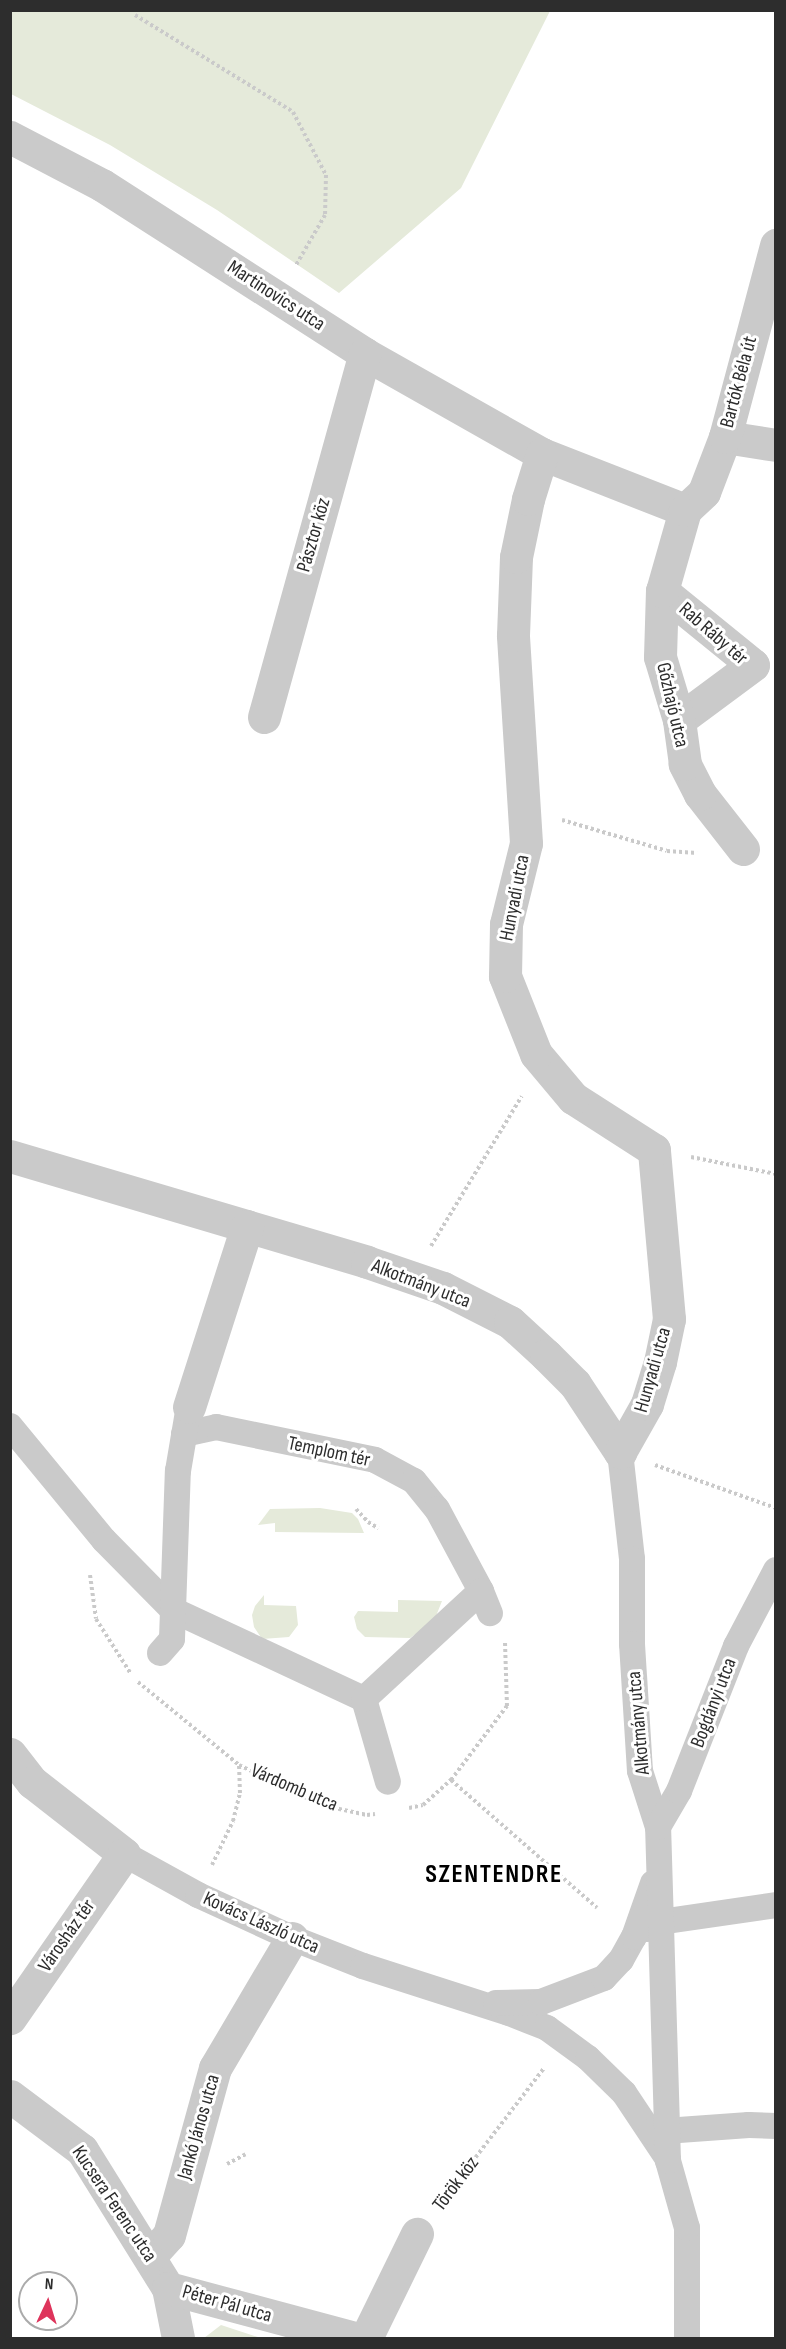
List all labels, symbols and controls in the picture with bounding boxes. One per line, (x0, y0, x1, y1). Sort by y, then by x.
street label: Martinovics utca (223, 256, 329, 336)
street label: Bartók Béla út (715, 334, 763, 430)
street label: Pásztor köz (292, 495, 336, 575)
street label: Rab Ráby tér (674, 598, 752, 670)
street label: Gőzhajó utca (651, 660, 693, 750)
street label: Hunyadi utca (495, 853, 535, 943)
street label: Alkotmány utca (368, 1254, 474, 1314)
street label: Hunyadi utca (629, 1325, 677, 1415)
street label: Templom tér (286, 1432, 372, 1472)
street label: Bogdányi utca (686, 1655, 742, 1751)
street label: Alkotmány utca (623, 1670, 655, 1776)
street label: Várdomb utca (247, 1759, 341, 1817)
district label: SZENTENDRE (425, 1859, 563, 1891)
street label: Kovács László utca (199, 1887, 323, 1959)
street label: Városház tér (33, 1895, 101, 1977)
street label: Jankó János utca (173, 2072, 225, 2182)
street label: Kucsera Ferenc utca (66, 2141, 162, 2267)
street label: Török köz (428, 2152, 484, 2216)
north arrow (18, 2271, 78, 2331)
text: N (44, 2275, 54, 2294)
street label: Péter Pál utca (180, 2280, 274, 2328)

